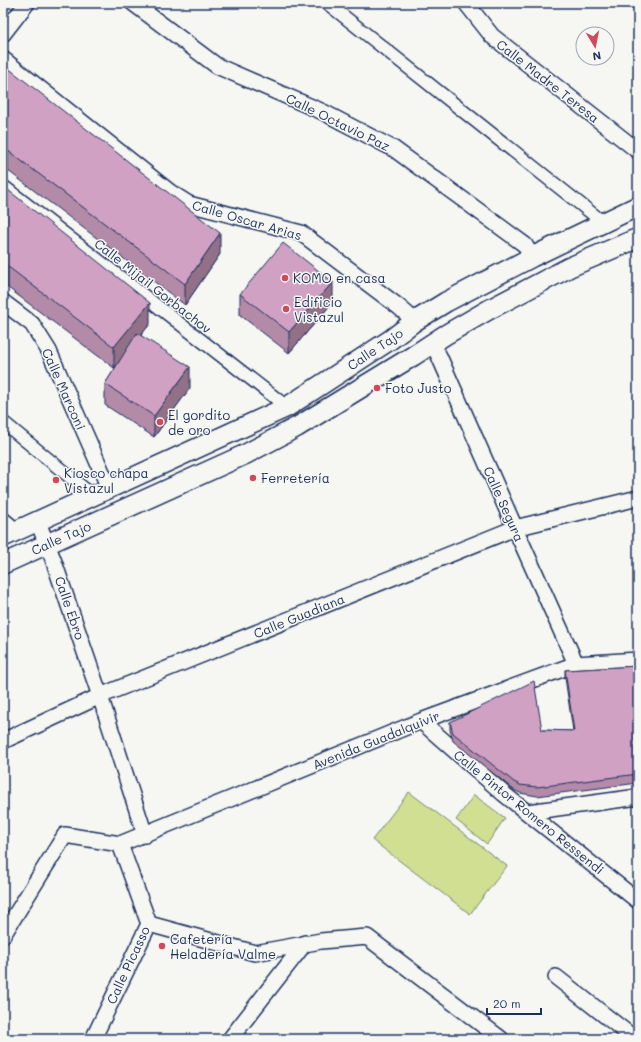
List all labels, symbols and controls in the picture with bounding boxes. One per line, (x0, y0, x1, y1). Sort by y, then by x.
north arrow (575, 26, 615, 66)
street label: Calle Madre Teresa (493, 35, 603, 126)
text: N (591, 48, 602, 64)
street label: Calle Octavio Paz (283, 89, 393, 154)
street label: Calle Oscar Arias (190, 196, 304, 243)
street label: Calle Mijail Gorbachov (91, 235, 215, 337)
place label: KOMO en casa (293, 269, 386, 286)
marker: KOMO en casa (280, 273, 290, 283)
place label: Edificio Vistazul (294, 293, 344, 325)
marker: Edificio Vistazul (281, 304, 291, 314)
street label: Calle Tajo (344, 324, 406, 373)
street label: Calle Marconi (39, 345, 90, 432)
place label: Foto Justo (385, 379, 452, 396)
marker: Foto Justo (372, 383, 382, 393)
place label: El gordito de oro (168, 406, 231, 438)
marker: El gordito de oro (155, 417, 165, 427)
street label: Calle Segura (480, 463, 529, 544)
place label: Kiosco chapa Vistazul (64, 464, 149, 496)
place label: Ferretería (261, 469, 330, 486)
marker: Ferretería (248, 473, 258, 483)
marker: Kiosco chapa Vistazul (51, 475, 61, 485)
street label: Calle Tajo (28, 517, 94, 558)
street label: Calle Ebro (52, 574, 89, 642)
street label: Calle Guadiana (251, 590, 347, 642)
street label: Avenida Guadalquivir (310, 706, 442, 773)
street label: Calle Pintor Romero Ressendi (451, 746, 608, 878)
street label: Calle Picasso (102, 923, 153, 1007)
place label: Cafetería Heladería Valme (170, 930, 276, 962)
marker: Cafetería Heladería Valme (157, 941, 167, 951)
scale bar (487, 990, 541, 1016)
text: 20 m (493, 995, 521, 1011)

